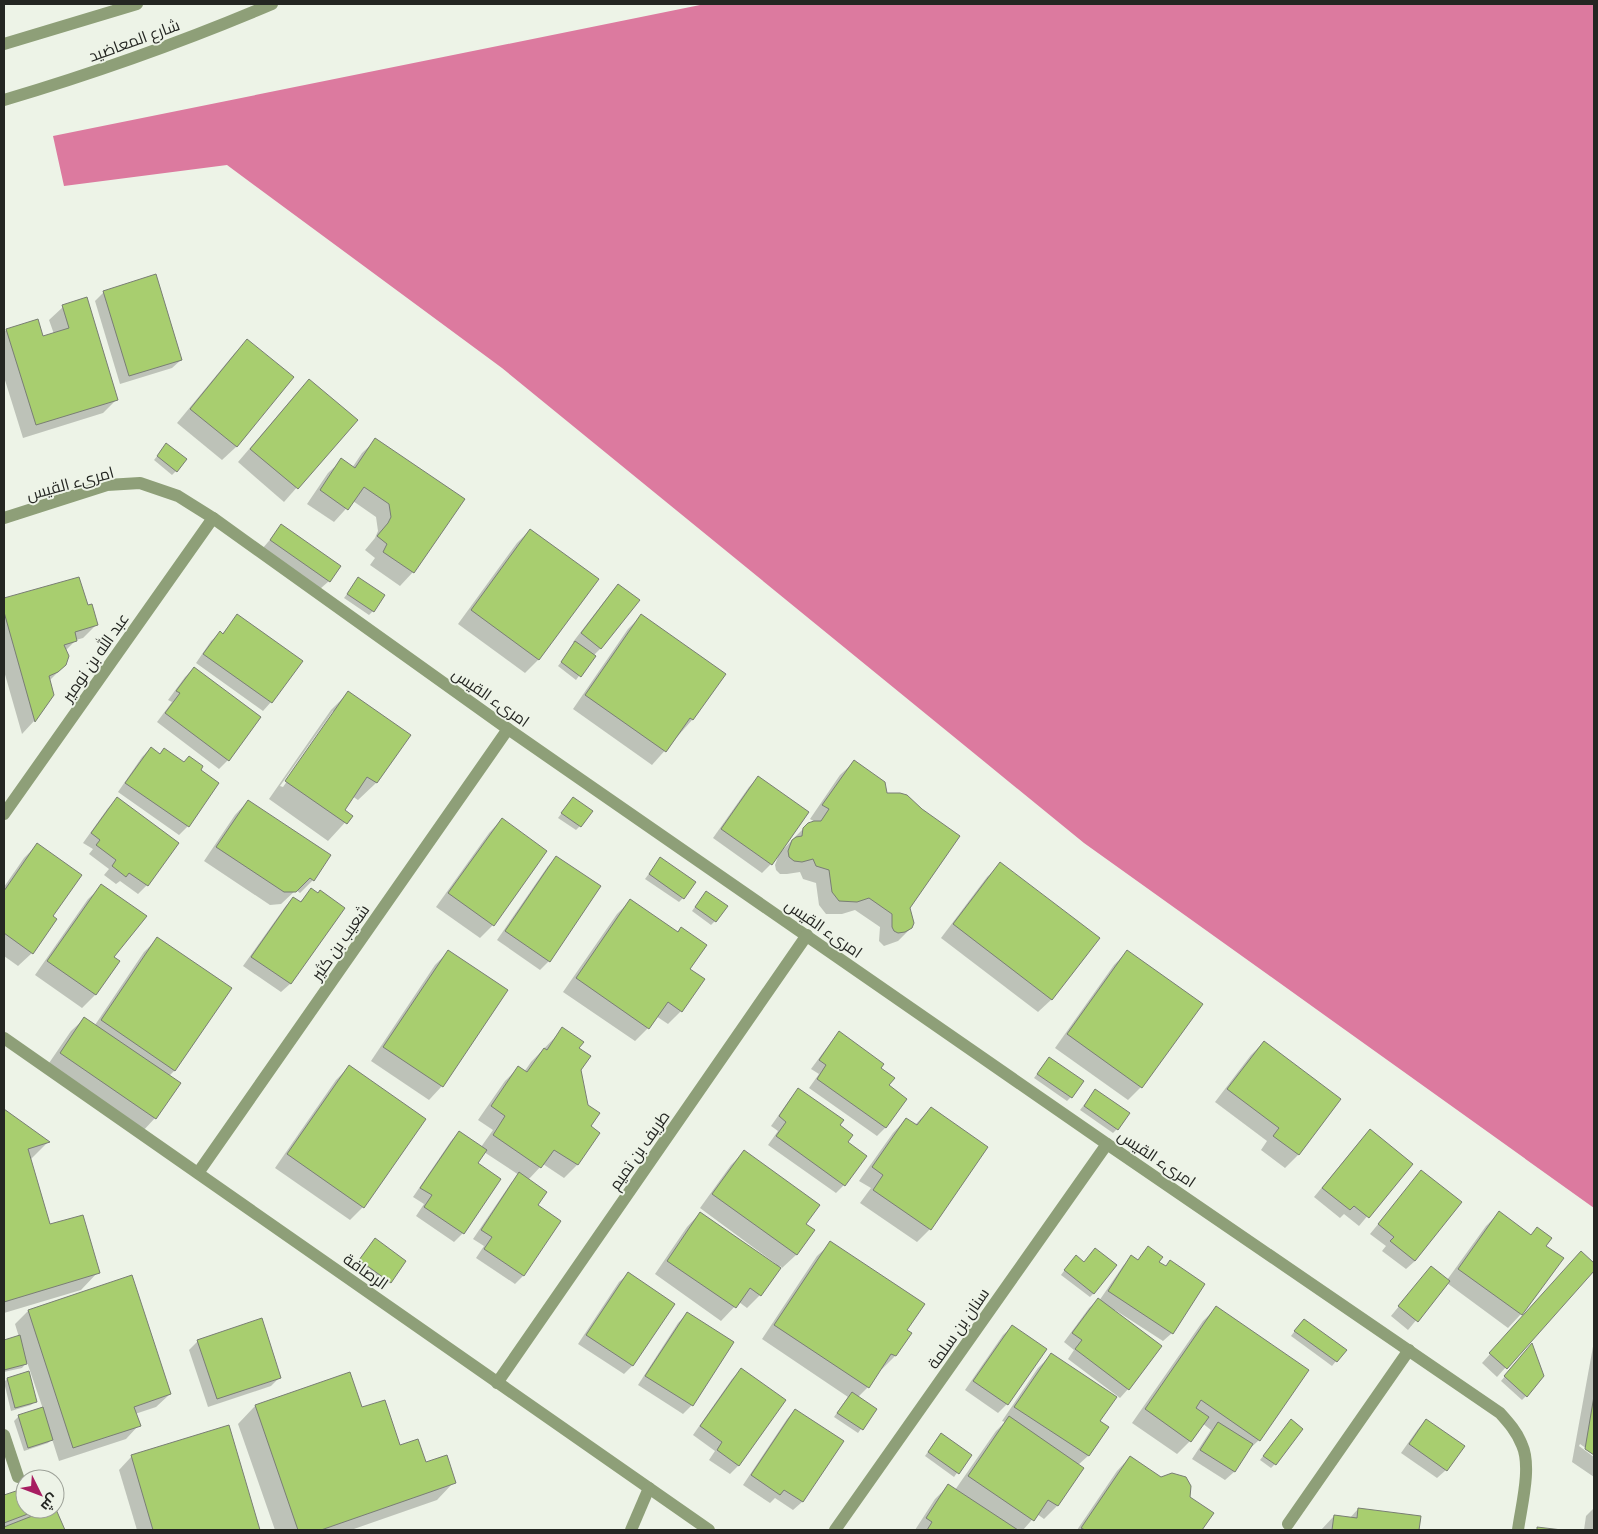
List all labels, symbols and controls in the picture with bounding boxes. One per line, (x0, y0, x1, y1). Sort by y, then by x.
street label: شارع المعاضيد (86, 15, 183, 68)
street label: امرىء القيس (24, 463, 116, 505)
street label: عبد الله بن نومير (57, 609, 134, 707)
street label: امرىء القيس (448, 664, 533, 732)
street label: امرىء القيس (781, 895, 866, 963)
street label: شعيب بن كثير (307, 901, 374, 985)
street label: طريف بن تميم (605, 1107, 675, 1195)
street label: امرىء القيس (1114, 1125, 1199, 1192)
street label: الرصافة (340, 1249, 392, 1294)
street label: سنان بن سلمة (924, 1284, 994, 1373)
north arrow (15, 1469, 65, 1519)
text: ش (37, 1490, 62, 1515)

